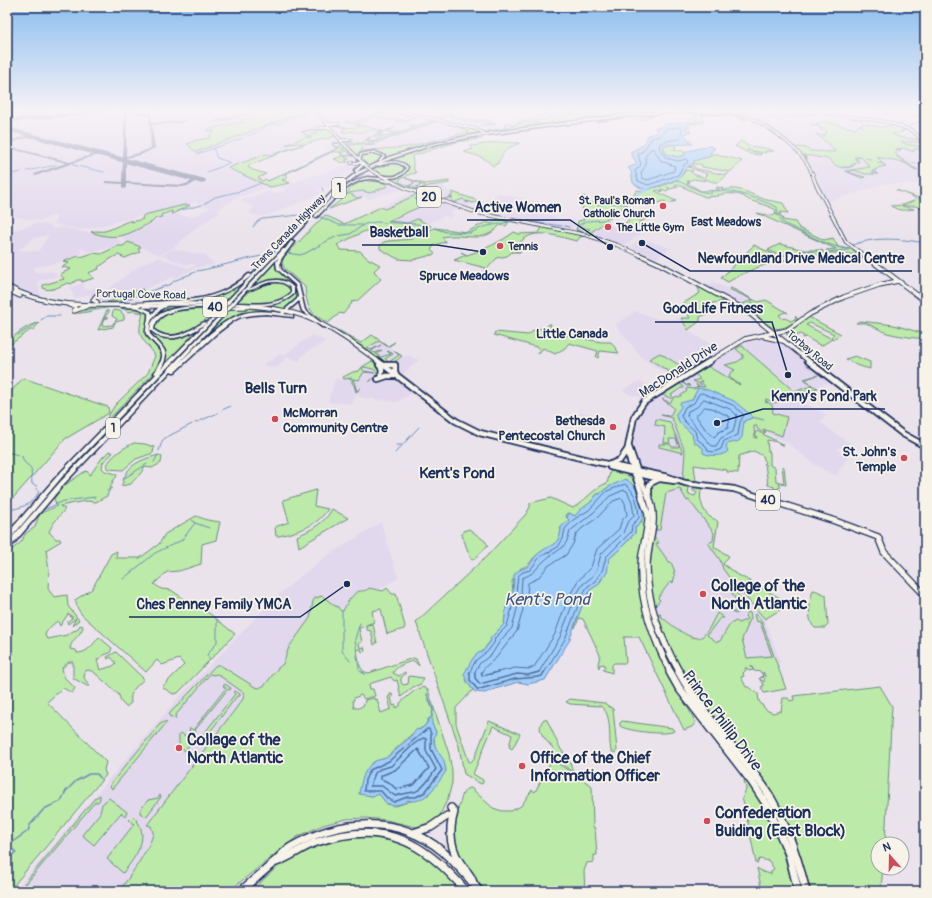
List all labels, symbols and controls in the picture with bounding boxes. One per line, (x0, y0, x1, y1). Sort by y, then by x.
road number: 1 (332, 178, 346, 198)
road number: 20 (417, 187, 441, 207)
street label: Trans Canada Highway (249, 191, 328, 273)
callout: Active Women (467, 194, 570, 220)
place label: St. Paul's Roman Catholic Church (578, 194, 655, 220)
text: Active Women (474, 199, 562, 216)
marker: St. Paul's Roman Catholic Church (658, 201, 668, 211)
district label: East Meadows (691, 215, 762, 230)
callout: Basketball (362, 219, 437, 245)
place label: The Little Gym (615, 221, 685, 234)
marker: The Little Gym (603, 222, 613, 232)
text: Basketball (369, 224, 429, 241)
place label: Tennis (507, 240, 538, 253)
marker: Tennis (495, 241, 505, 251)
callout: Newfoundland Drive Medical Centre (690, 245, 912, 271)
text: Newfoundland Drive Medical Centre (698, 250, 905, 267)
district label: Spruce Meadows (419, 268, 509, 284)
street label: Portugal Cove Road (96, 287, 186, 302)
callout: GoodLife Fitness (655, 296, 772, 322)
road number: 40 (203, 297, 227, 317)
text: GoodLife Fitness (663, 300, 764, 317)
district label: Little Canada (536, 326, 608, 342)
street label: Torbay Road (784, 327, 835, 373)
street label: MacDonald Drive (636, 338, 721, 401)
district label: Bells Turn (245, 379, 308, 398)
callout: Kenny's Pond Park (763, 383, 885, 409)
text: Kenny's Pond Park (771, 388, 877, 405)
place label: McMorran Community Centre (283, 405, 389, 436)
place label: Bethesda Pentecostal Church (498, 413, 605, 444)
marker: McMorran Community Centre (270, 414, 280, 424)
road number: 1 (106, 418, 120, 438)
marker: Bethesda Pentecostal Church (608, 422, 618, 432)
place label: St. John's Temple (842, 444, 897, 475)
marker: St. John's Temple (899, 453, 909, 463)
district label: Kent's Pond (419, 464, 495, 483)
road number: 40 (756, 490, 780, 510)
place label: College of the North Atlantic (711, 576, 807, 614)
water label: Kent's Pond (504, 589, 592, 610)
marker: College of the North Atlantic (698, 589, 708, 599)
callout: Ches Penney Family YMCA (129, 591, 300, 617)
text: Ches Penney Family YMCA (137, 596, 291, 613)
street label: Prince Phillip Drive (678, 666, 766, 775)
place label: Collage of the North Atlantic (187, 730, 283, 768)
marker: Collage of the North Atlantic (174, 743, 184, 753)
place label: Office of the Chief Information Officer (530, 748, 660, 786)
marker: Office of the Chief Information Officer (517, 761, 527, 771)
place label: Confederation Buiding (East Block) (715, 803, 846, 841)
marker: Confederation Buiding (East Block) (702, 816, 712, 826)
north arrow (870, 836, 910, 876)
text: N (881, 840, 893, 854)

